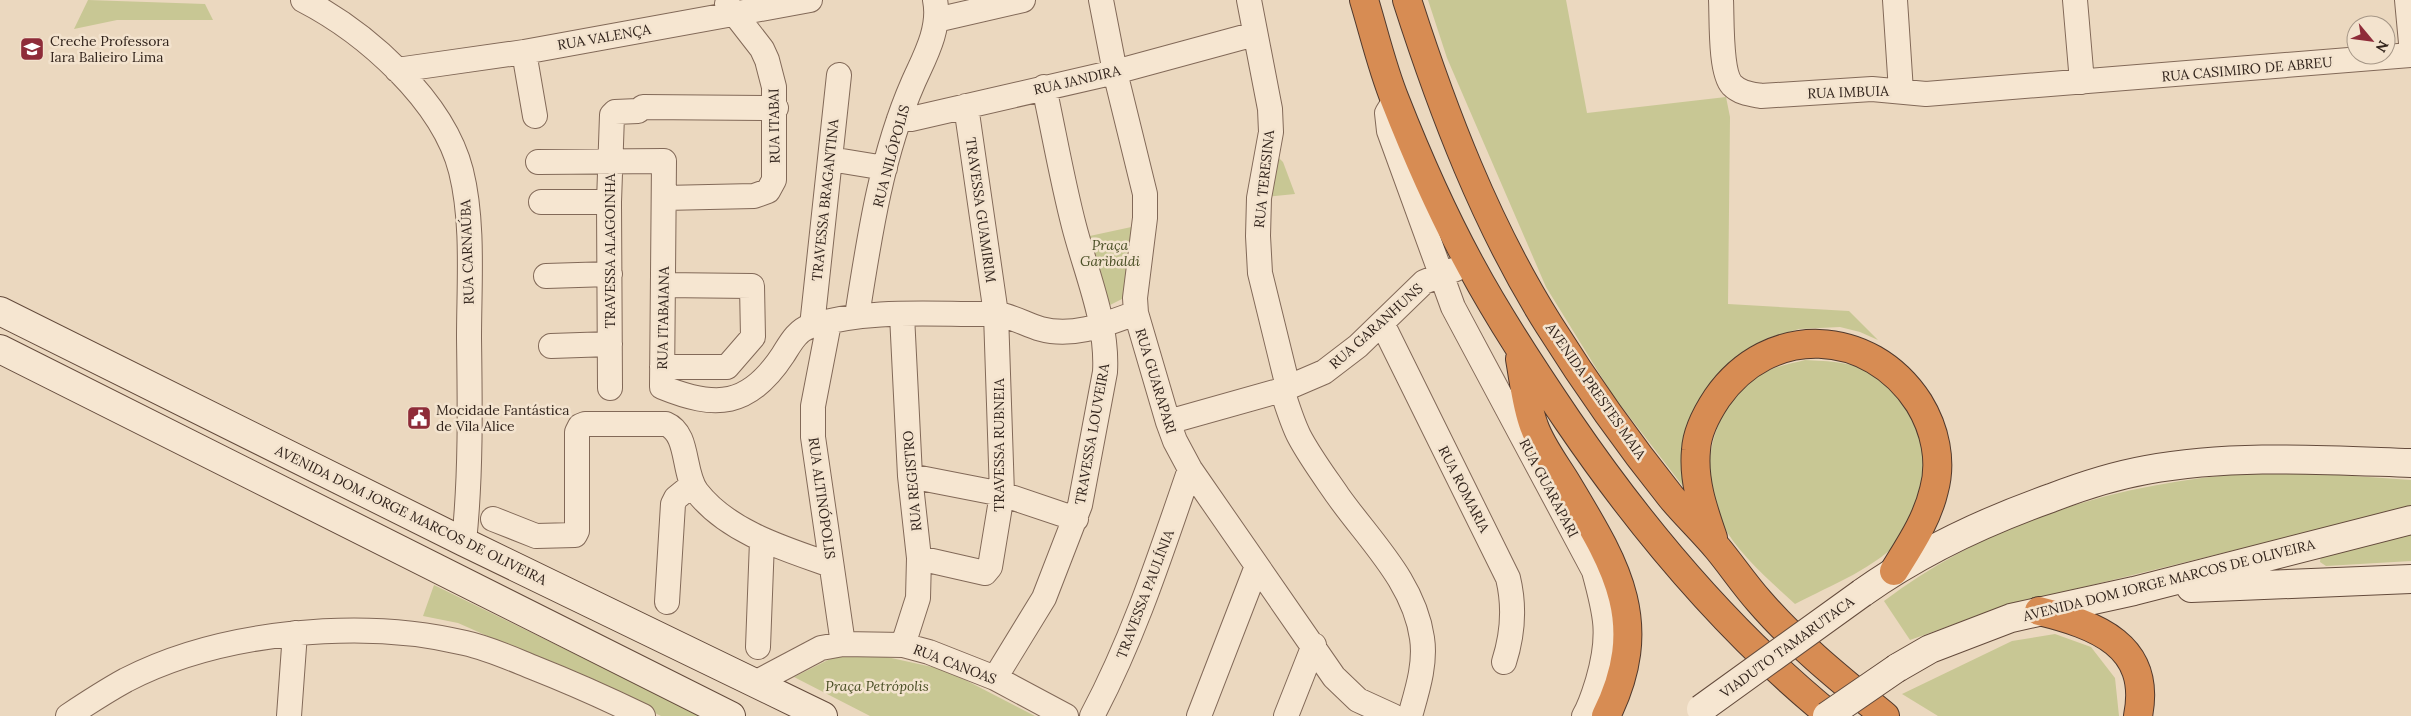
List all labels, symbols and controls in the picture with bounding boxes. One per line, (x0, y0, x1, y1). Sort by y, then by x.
north arrow (2346, 15, 2396, 65)
street label: RUA VALENÇA (556, 20, 652, 54)
place label: Creche Professora Iara Balieiro Lima (50, 32, 170, 66)
school or university icon: Creche Professora Iara Balieiro Lima (19, 36, 45, 62)
text: N (2372, 37, 2393, 56)
street label: RUA CASIMIRO DE ABREU (2161, 53, 2334, 85)
street label: RUA JANDIRA (1032, 61, 1123, 99)
street label: RUA IMBUIA (1807, 82, 1889, 102)
street label: RUA ITABAI (764, 88, 784, 164)
street label: RUA NILÓPOLIS (869, 103, 913, 209)
street label: TRAVESSA BRAGANTINA (808, 118, 842, 282)
street label: RUA TERESINA (1250, 129, 1278, 229)
street label: TRAVESSA GUAMIRIM (962, 136, 1000, 284)
street label: TRAVESSA ALAGOINHA (601, 173, 619, 329)
street label: RUA CARNAÚBA (456, 199, 478, 305)
park label: Praça Garibaldi (1080, 236, 1141, 270)
street label: RUA ITABAIANA (653, 266, 673, 370)
street label: RUA GARANHUNS (1325, 279, 1427, 373)
street label: AVENIDA PRESTES MAIA (1542, 319, 1650, 463)
street label: RUA GUARAPARI (1131, 326, 1181, 436)
street label: TRAVESSA LOUVEIRA (1071, 362, 1113, 506)
street label: TRAVESSA RUBNEIA (990, 378, 1008, 512)
place label: Mocidade Fantástica de Vila Alice (436, 401, 569, 435)
public building icon: Mocidade Fantástica de Vila Alice (406, 405, 432, 431)
street label: RUA REGISTRO (899, 430, 925, 532)
street label: RUA GUARAPARI (1515, 435, 1583, 541)
street label: RUA ALTINÓPOLIS (805, 436, 839, 560)
street label: AVENIDA DOM JORGE MARCOS DE OLIVEIRA (271, 441, 550, 589)
street label: RUA ROMARIA (1434, 443, 1494, 536)
street label: TRAVESSA PAULÍNIA (1112, 527, 1178, 661)
street label: AVENIDA DOM JORGE MARCOS DE OLIVEIRA (2020, 535, 2317, 625)
street label: VIADUTO TAMARUTACA (1716, 592, 1858, 702)
street label: RUA CANOAS (911, 640, 999, 688)
park label: Praça Petrópolis (825, 677, 929, 695)

